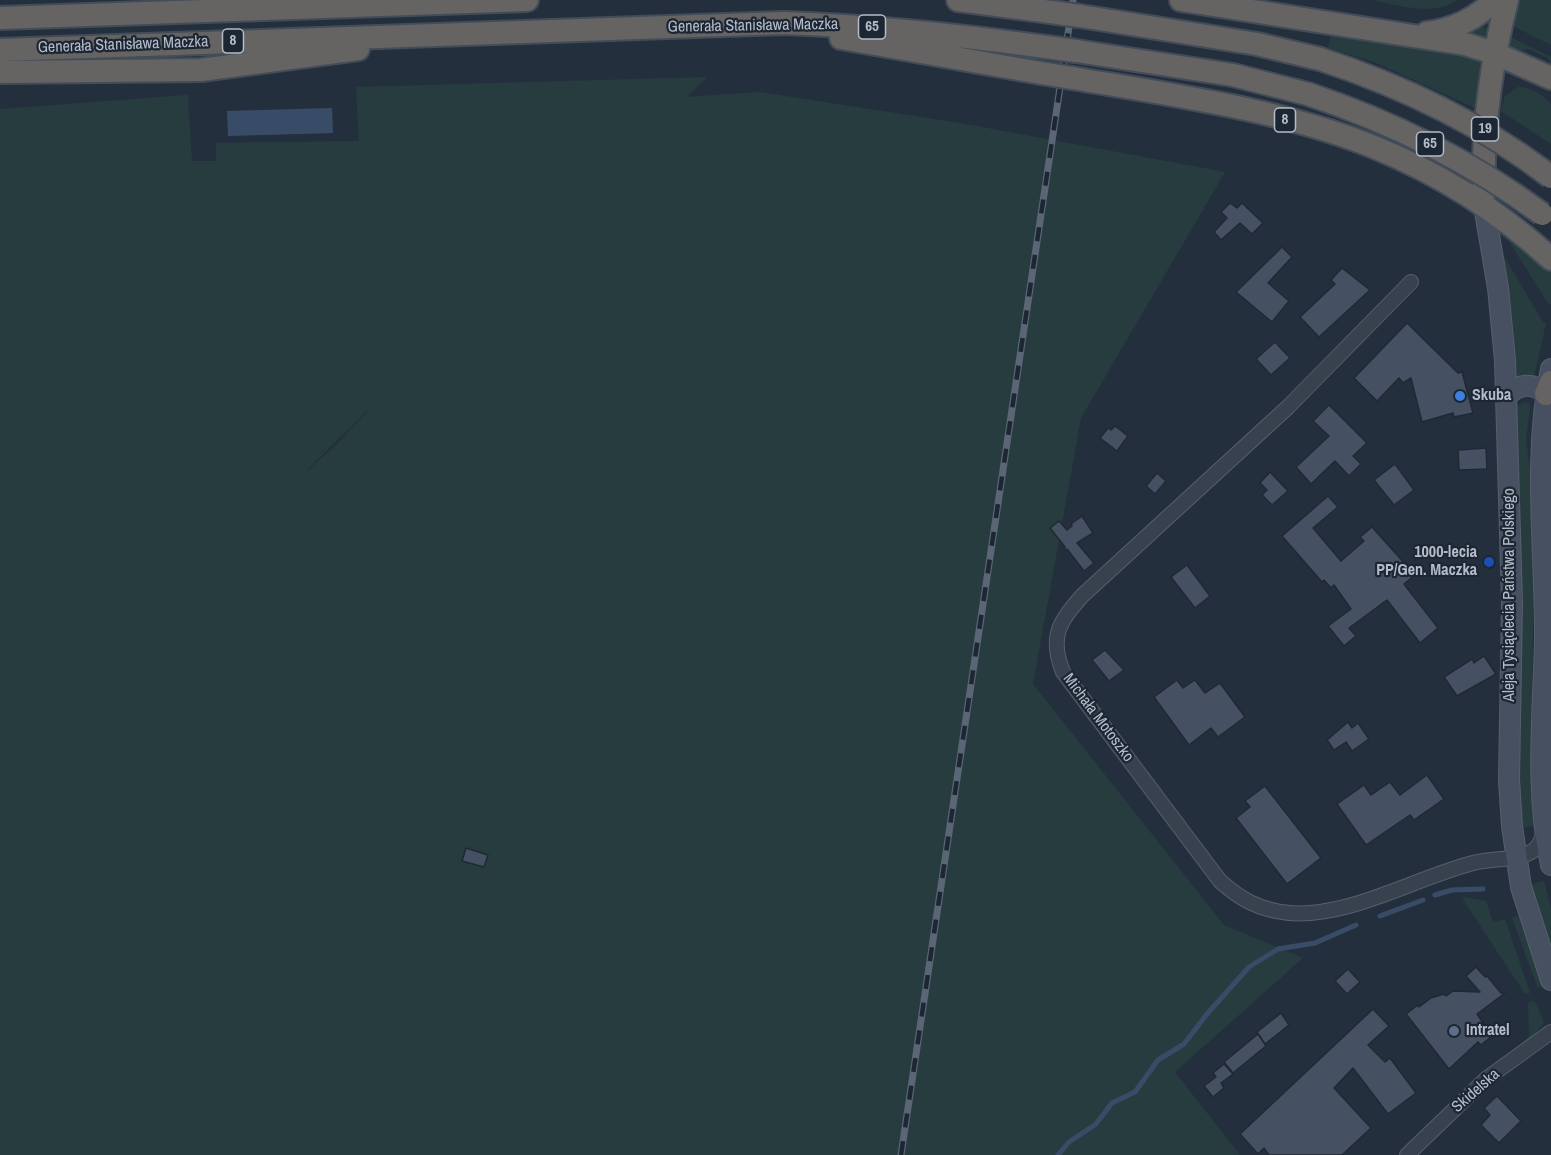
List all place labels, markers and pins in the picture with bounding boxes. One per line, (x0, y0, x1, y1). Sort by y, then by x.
place label: Skuba (1472, 386, 1511, 406)
marker: Skuba (1453, 389, 1467, 403)
place label: 1000-lecia PP/Gen. Maczka (1376, 543, 1477, 581)
marker: 1000-lecia PP/Gen. Maczka (1482, 555, 1496, 569)
place label: Intratel (1466, 1021, 1510, 1041)
marker: Intratel (1447, 1024, 1461, 1038)

